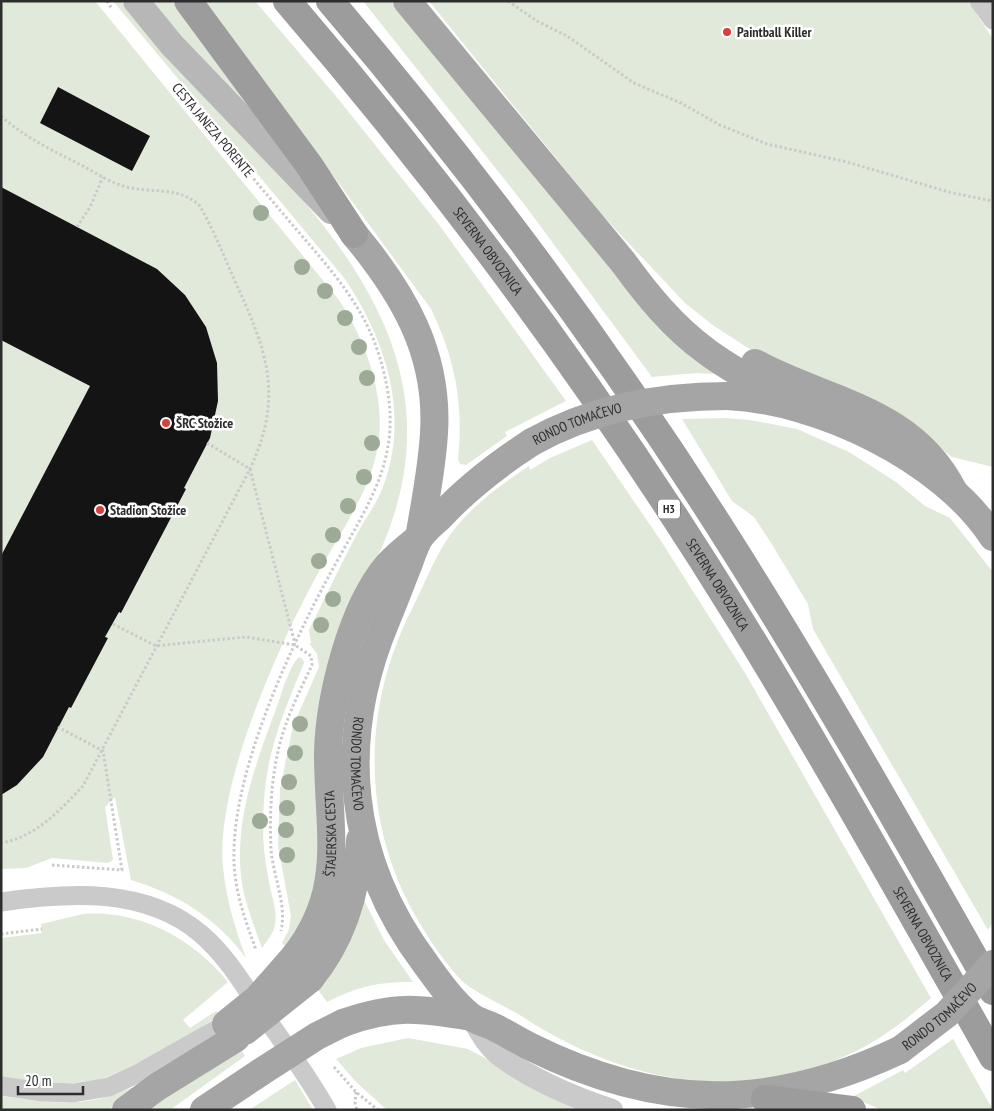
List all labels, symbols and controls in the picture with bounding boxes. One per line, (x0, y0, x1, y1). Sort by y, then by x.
place label: Paintball Killer (737, 23, 813, 41)
marker: Paintball Killer (721, 26, 733, 38)
street label: CESTA JANEZA PORENTE (168, 79, 258, 181)
street label: SEVERNA OBVOZNICA (449, 203, 527, 299)
street label: RONDO TOMAČEVO (529, 399, 624, 449)
place label: ŠRC Stožice (176, 414, 233, 432)
marker: ŠRC Stožice (160, 417, 172, 429)
road number: H3 (658, 499, 680, 518)
place label: Stadion Stožice (110, 501, 186, 519)
marker: Stadion Stožice (94, 504, 106, 516)
street label: SEVERNA OBVOZNICA (682, 535, 754, 634)
street label: RONDO TOMAČEVO (347, 716, 368, 812)
street label: ŠTAJERSKA CESTA (320, 790, 340, 878)
street label: SEVERNA OBVOZNICA (889, 883, 957, 984)
street label: RONDO TOMAČEVO (898, 978, 981, 1054)
scale bar (18, 1064, 82, 1096)
text: 20 m (25, 1071, 51, 1090)

